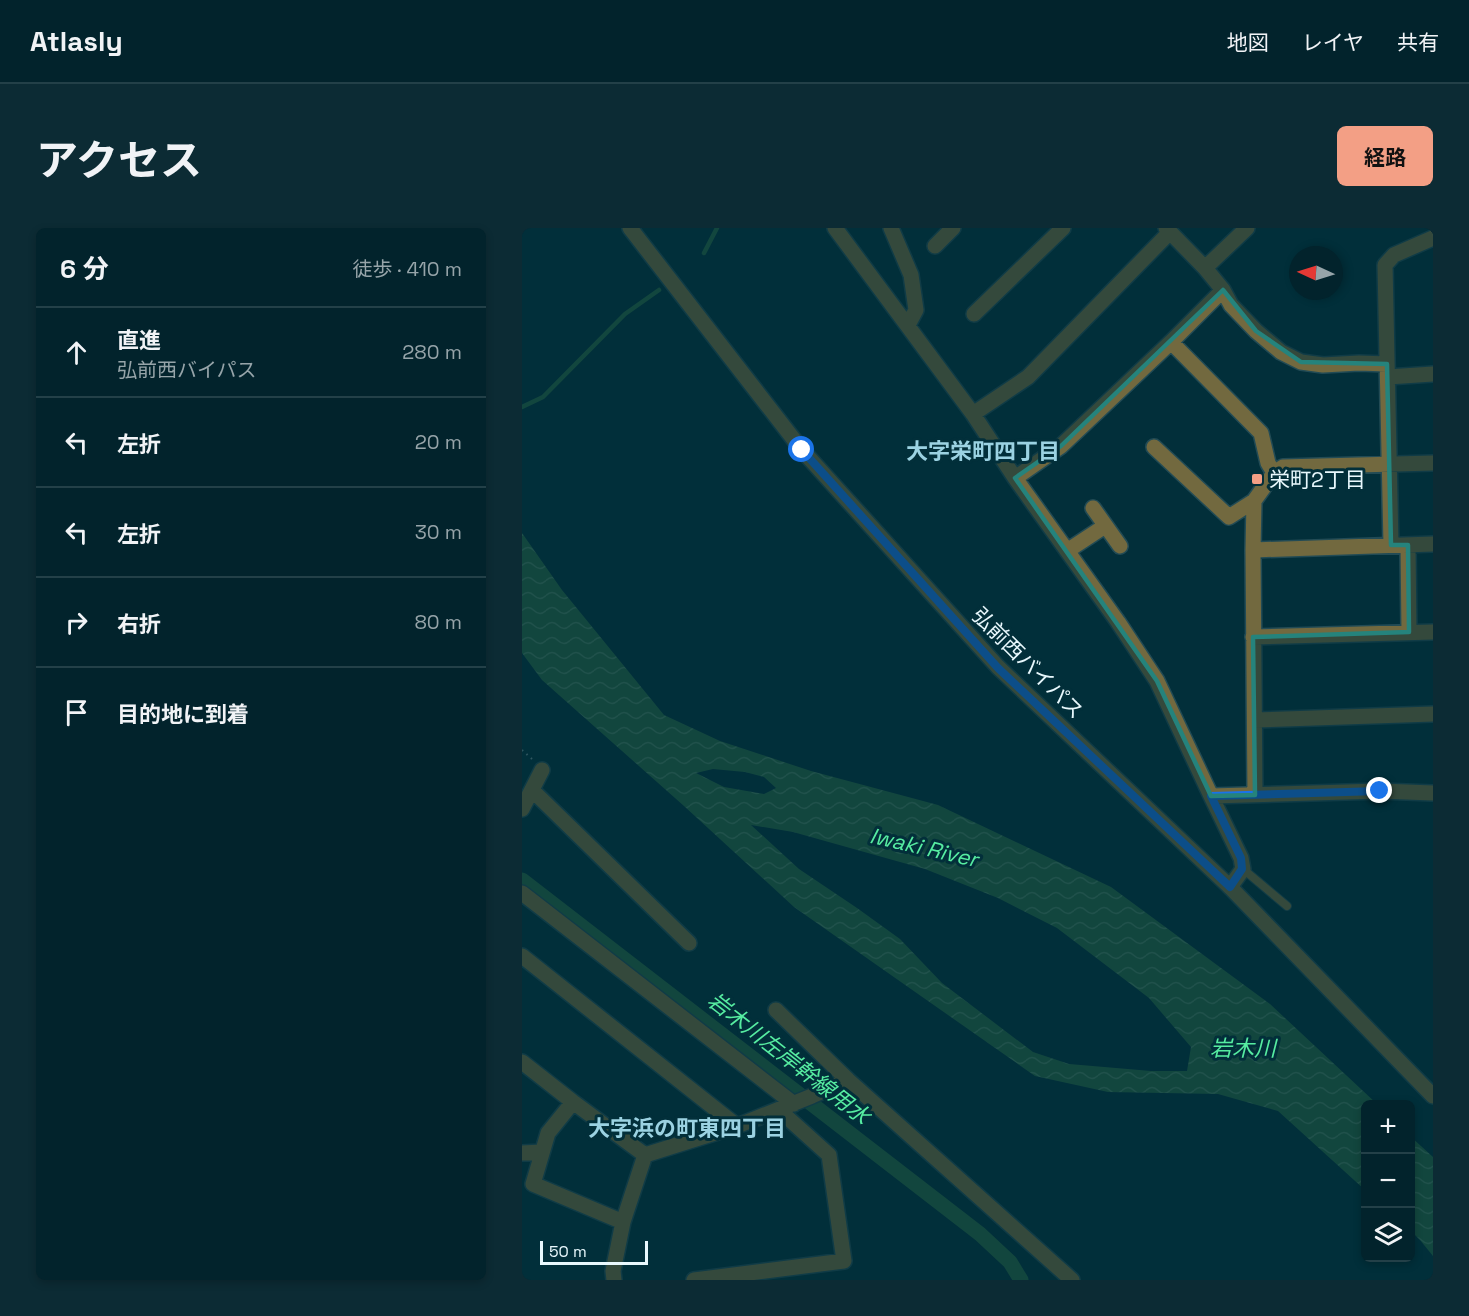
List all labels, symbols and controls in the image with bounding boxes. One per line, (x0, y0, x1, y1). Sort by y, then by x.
text: Atlasly (30, 23, 123, 59)
text: 地図 (1227, 29, 1269, 56)
text: レイヤ (1302, 29, 1364, 56)
text: 共有 (1397, 29, 1439, 56)
button: 経路 (1337, 126, 1433, 186)
text: アクセス (36, 134, 202, 187)
north arrow (1289, 246, 1343, 300)
text: 6 分 (60, 252, 109, 286)
text: 徒歩 · 410 m (352, 256, 462, 282)
text: 直進 (117, 326, 161, 354)
icon: ahead (60, 336, 93, 369)
text: 280 m (402, 339, 462, 365)
text: 弘前西バイパス (117, 357, 257, 383)
icon: left (60, 426, 93, 459)
text: 20 m (415, 429, 462, 455)
text: 左折 (117, 430, 161, 458)
route start (788, 436, 814, 462)
district label: 大字栄町四丁目 (906, 437, 1060, 465)
place label: 栄町2丁目 (1269, 466, 1366, 493)
marker: 栄町2丁目 (1250, 472, 1264, 486)
icon: left (60, 516, 93, 549)
text: 30 m (415, 519, 462, 545)
text: 左折 (117, 520, 161, 548)
street label: 弘前西バイパス (967, 602, 1089, 724)
icon: right (60, 606, 93, 639)
text: 80 m (414, 609, 462, 635)
text: 右折 (117, 610, 161, 638)
icon: arrive (60, 696, 93, 729)
text: 目的地に到着 (117, 700, 249, 728)
route end (1366, 777, 1392, 803)
water label: Iwaki River (867, 821, 984, 874)
water label: 岩木川左岸幹線用水 (702, 986, 877, 1131)
water label: 岩木川 (1210, 1034, 1278, 1062)
map controls (1361, 1100, 1415, 1262)
button: + (1361, 1100, 1415, 1154)
district label: 大字浜の町東四丁目 (588, 1114, 786, 1142)
button: − (1361, 1154, 1415, 1208)
button: layers (1361, 1208, 1415, 1262)
scale bar (540, 1238, 648, 1266)
text: 50 m (549, 1241, 587, 1262)

